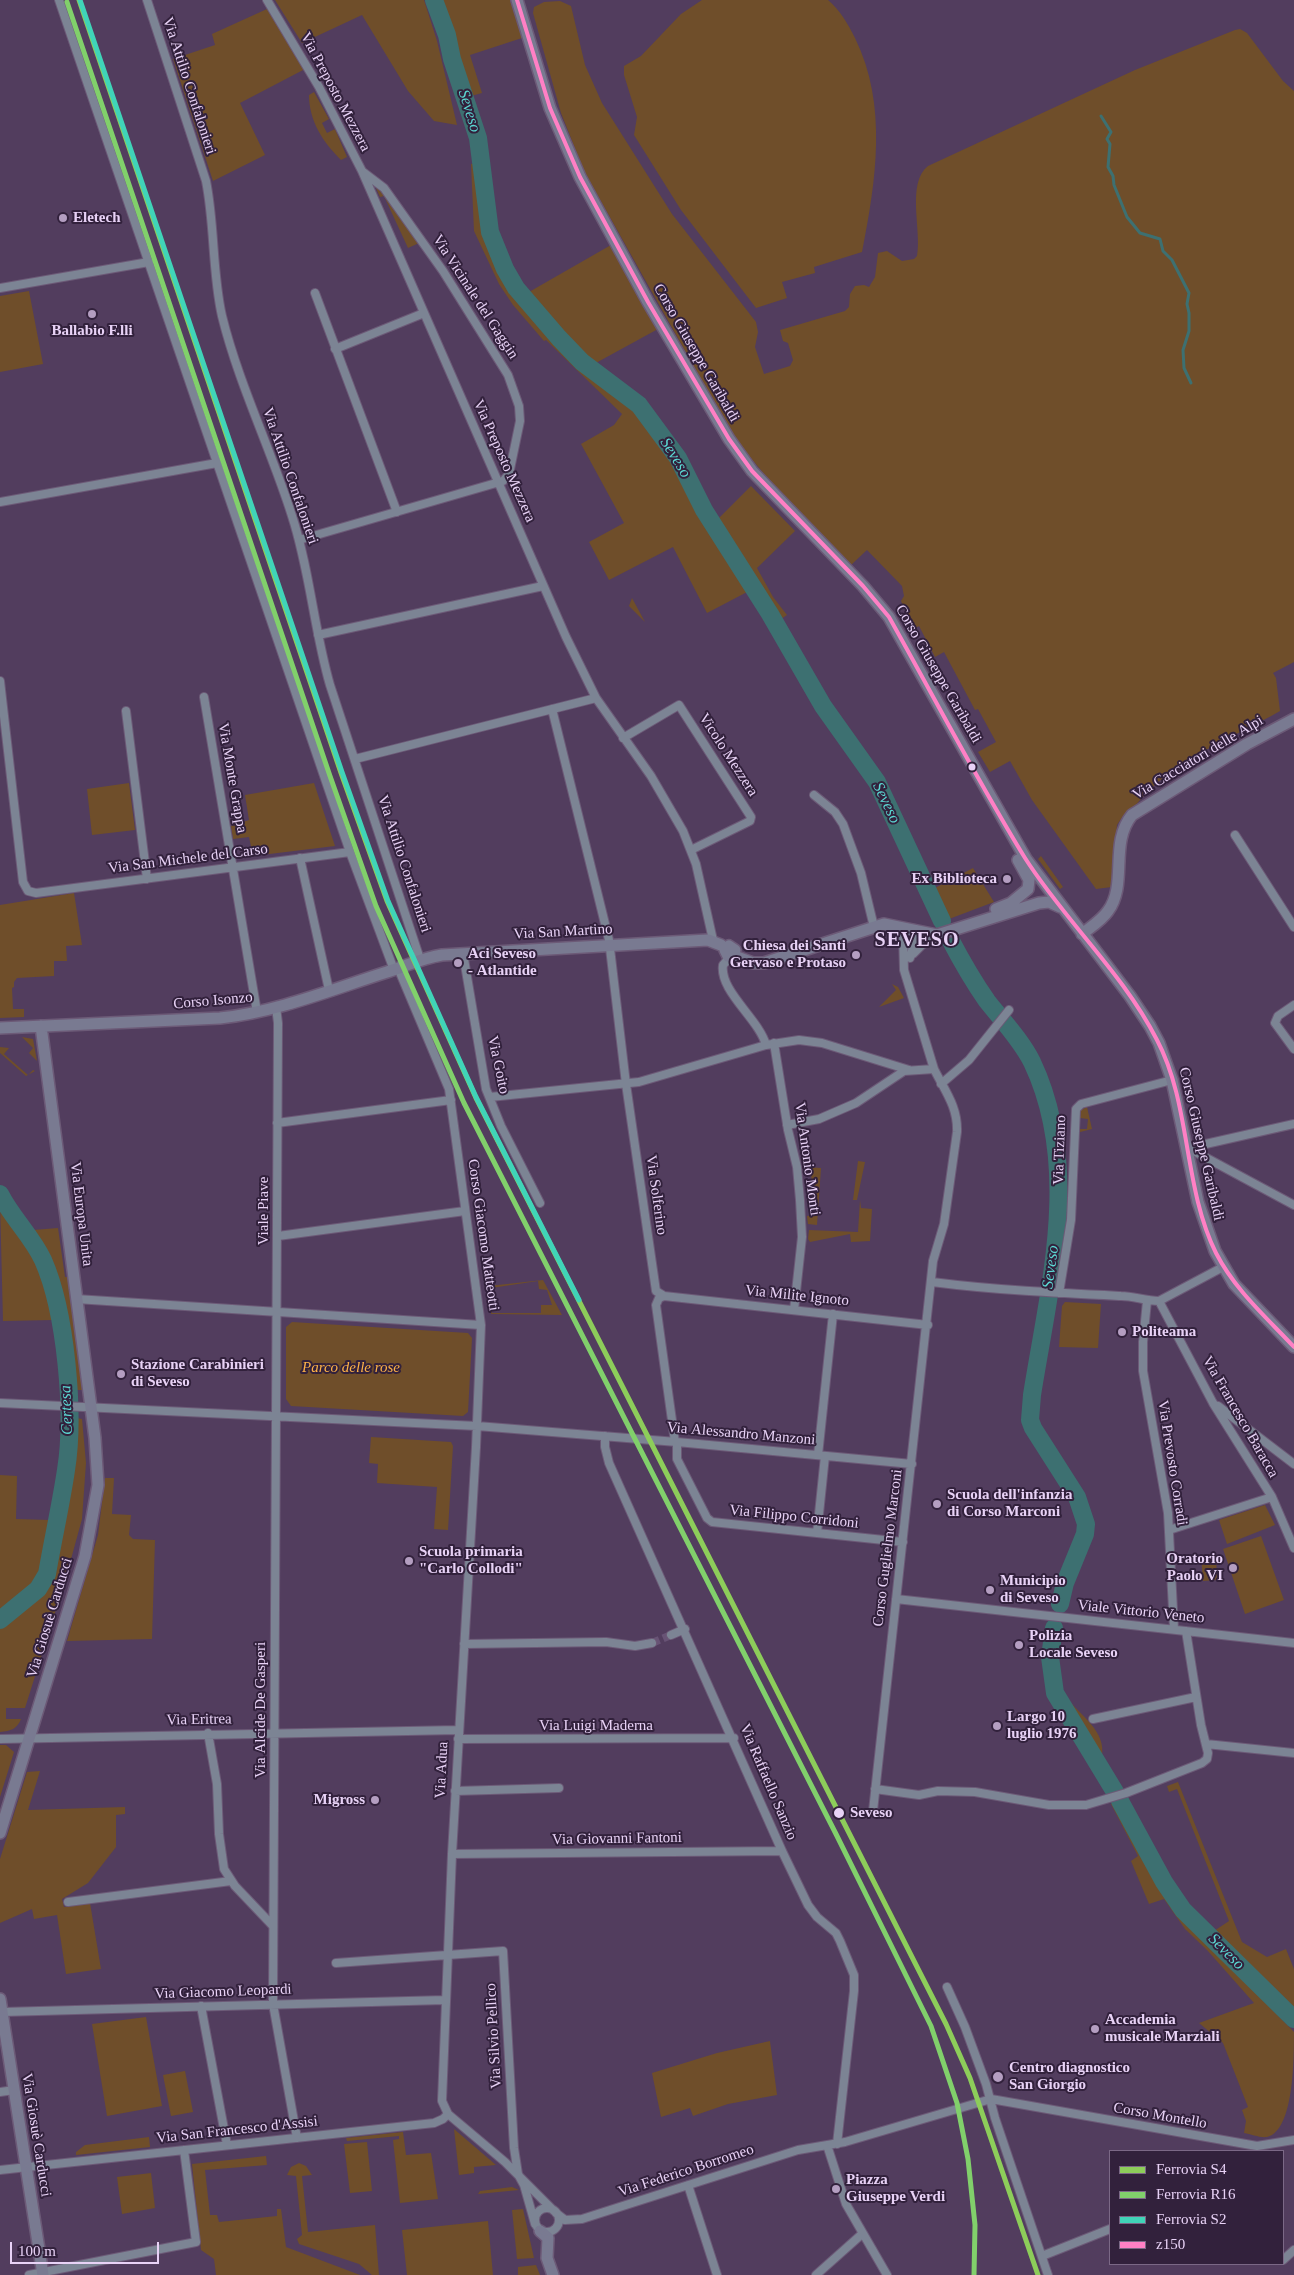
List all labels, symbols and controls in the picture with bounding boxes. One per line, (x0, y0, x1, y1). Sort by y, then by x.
street label: Via Attilio Confalonieri (158, 15, 220, 157)
street label: Via Preposto Mezzera (296, 29, 374, 155)
water label: Seveso (453, 87, 485, 135)
place label: Eletech (73, 209, 120, 227)
marker: Eletech (57, 212, 69, 224)
street label: Via Vicinale del Gaggin (428, 232, 522, 362)
street label: Corso Giuseppe Garibaldi (649, 281, 743, 425)
marker: Ballabio F.lli (86, 308, 98, 320)
place label: Ballabio F.lli (51, 322, 133, 340)
street label: Via Preposto Mezzera (469, 397, 539, 525)
street label: Via Attilio Confalonieri (258, 405, 322, 547)
water label: Seveso (655, 434, 695, 482)
street label: Corso Giuseppe Garibaldi (891, 602, 985, 746)
street label: Vicolo Mezzera (695, 710, 761, 800)
street label: Via Cacciatori delle Alpi (1129, 712, 1267, 804)
street label: Via Monte Grappa (213, 722, 251, 834)
unlabelled marker (967, 762, 977, 772)
water label: Seveso (868, 779, 904, 827)
street label: Via Attilio Confalonieri (373, 793, 435, 935)
street label: Via San Michele del Carso (107, 840, 269, 878)
place label: Ex Biblioteca (912, 870, 997, 888)
marker: Ex Biblioteca (1001, 873, 1013, 885)
street label: Via San Martino (513, 920, 613, 944)
district label: SEVESO (874, 929, 960, 953)
place label: Chiesa dei Santi Gervaso e Protaso (730, 937, 846, 972)
place label: Aci Seveso - Atlantide (468, 945, 537, 980)
marker: Chiesa dei Santi Gervaso e Protaso (850, 949, 862, 961)
marker: Aci Seveso - Atlantide (452, 957, 464, 969)
street label: Corso Isonzo (173, 989, 253, 1013)
street label: Via Goito (483, 1034, 513, 1096)
street label: Corso Giuseppe Garibaldi (1175, 1066, 1227, 1222)
street label: Via Antonio Monti (790, 1101, 824, 1217)
street label: Via Tiziano (1050, 1115, 1070, 1185)
street label: Via Solferino (641, 1154, 671, 1236)
street label: Corso Giacomo Matteotti (463, 1158, 503, 1312)
street label: Via Europa Unita (66, 1161, 96, 1267)
street label: Viale Piave (255, 1177, 273, 1245)
water label: Seveso (1038, 1244, 1064, 1290)
street label: Via Milite Ignoto (744, 1282, 850, 1310)
place label: Politeama (1132, 1323, 1196, 1341)
marker: Politeama (1116, 1326, 1128, 1338)
street label: Via Francesco Baracca (1198, 1353, 1282, 1481)
place label: Stazione Carabinieri di Seveso (131, 1356, 264, 1391)
park label: Parco delle rose (302, 1359, 400, 1377)
marker: Stazione Carabinieri di Seveso (115, 1368, 127, 1380)
water label: Certesa (57, 1385, 77, 1435)
street label: Via Prevosto Corradi (1153, 1399, 1191, 1527)
street label: Via Alessandro Manzoni (666, 1419, 816, 1449)
street label: Corso Guglielmo Marconi (869, 1468, 907, 1628)
place label: Scuola dell'infanzia di Corso Marconi (947, 1486, 1072, 1521)
marker: Scuola dell'infanzia di Corso Marconi (931, 1498, 943, 1510)
street label: Via Filippo Corridoni (728, 1501, 860, 1533)
place label: Scuola primaria "Carlo Collodi" (419, 1543, 523, 1578)
place label: Oratorio Paolo VI (1166, 1550, 1223, 1585)
marker: Scuola primaria "Carlo Collodi" (403, 1555, 415, 1567)
street label: Via Giosuè Carducci (23, 1556, 77, 1680)
marker: Oratorio Paolo VI (1227, 1562, 1239, 1574)
place label: Municipio di Seveso (1000, 1572, 1066, 1607)
marker: Municipio di Seveso (984, 1584, 996, 1596)
street label: Viale Vittorio Veneto (1077, 1596, 1205, 1628)
place label: Polizia Locale Seveso (1029, 1627, 1118, 1662)
marker: Polizia Locale Seveso (1013, 1639, 1025, 1651)
street label: Via Alcide De Gasperi (252, 1642, 270, 1778)
place label: Largo 10 luglio 1976 (1007, 1708, 1077, 1743)
street label: Via Eritrea (166, 1710, 232, 1730)
street label: Via Luigi Maderna (539, 1717, 653, 1735)
marker: Largo 10 luglio 1976 (991, 1720, 1003, 1732)
street label: Via Raffaello Sanzio (735, 1721, 801, 1843)
street label: Via Adua (432, 1741, 452, 1799)
place label: Migross (314, 1791, 365, 1809)
marker: Migross (369, 1794, 381, 1806)
place label: Seveso (850, 1804, 892, 1822)
marker: Seveso (832, 1806, 846, 1820)
street label: Via Giovanni Fantoni (552, 1829, 682, 1849)
water label: Seveso (1204, 1930, 1248, 1974)
street label: Via Giacomo Leopardi (154, 1981, 292, 2003)
street label: Via Silvio Pellico (482, 1983, 506, 2089)
place label: Accademia musicale Marziali (1105, 2011, 1220, 2046)
marker: Accademia musicale Marziali (1089, 2023, 1101, 2035)
place label: Centro diagnostico San Giorgio (1009, 2059, 1130, 2094)
marker: Centro diagnostico San Giorgio (991, 2070, 1005, 2084)
street label: Via Giosuè Carducci (17, 2072, 55, 2198)
street label: Corso Montello (1112, 2099, 1208, 2133)
street label: Via San Francesco d'Assisi (155, 2113, 319, 2147)
street label: Via Federico Borromeo (616, 2141, 756, 2201)
legend (1109, 2150, 1284, 2265)
text: Ferrovia S4 (1156, 2161, 1226, 2177)
place label: Piazza Giuseppe Verdi (846, 2171, 945, 2206)
marker: Piazza Giuseppe Verdi (830, 2183, 842, 2195)
text: Ferrovia R16 (1156, 2186, 1236, 2202)
text: Ferrovia S2 (1156, 2211, 1226, 2227)
scale bar (12, 2232, 161, 2264)
text: z150 (1156, 2236, 1185, 2252)
text: 100 m (18, 2243, 56, 2259)

